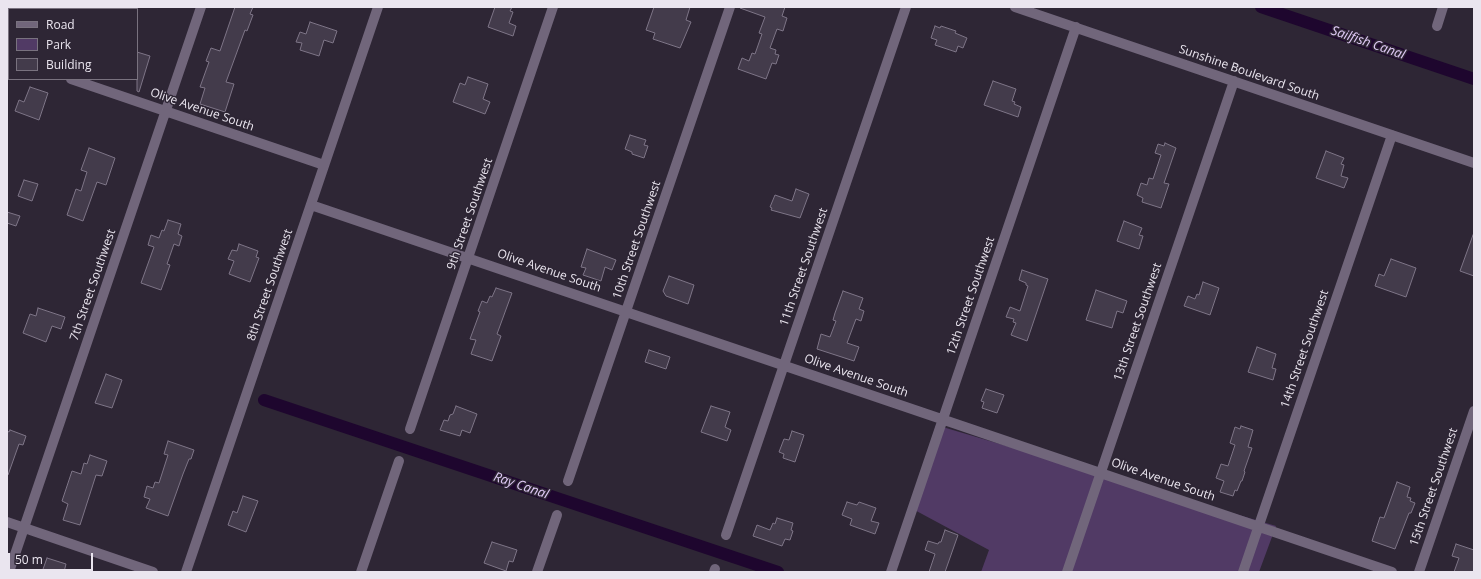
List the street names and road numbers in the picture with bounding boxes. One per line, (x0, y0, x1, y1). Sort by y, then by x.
street label: Sunshine Boulevard South (1177, 42, 1321, 104)
street label: Olive Avenue South (148, 85, 256, 135)
street label: 9th Street Southwest (444, 156, 496, 272)
street label: 10th Street Southwest (610, 179, 664, 301)
street label: 11th Street Southwest (777, 206, 831, 328)
street label: 7th Street Southwest (67, 227, 119, 343)
street label: 8th Street Southwest (244, 227, 296, 343)
street label: 12th Street Southwest (944, 235, 998, 357)
street label: Olive Avenue South (495, 246, 603, 296)
street label: 13th Street Southwest (1111, 261, 1165, 383)
street label: 14th Street Southwest (1278, 288, 1332, 410)
street label: Olive Avenue South (802, 351, 910, 401)
street label: 15th Street Southwest (1407, 426, 1461, 548)
street label: Olive Avenue South (1109, 455, 1217, 505)

